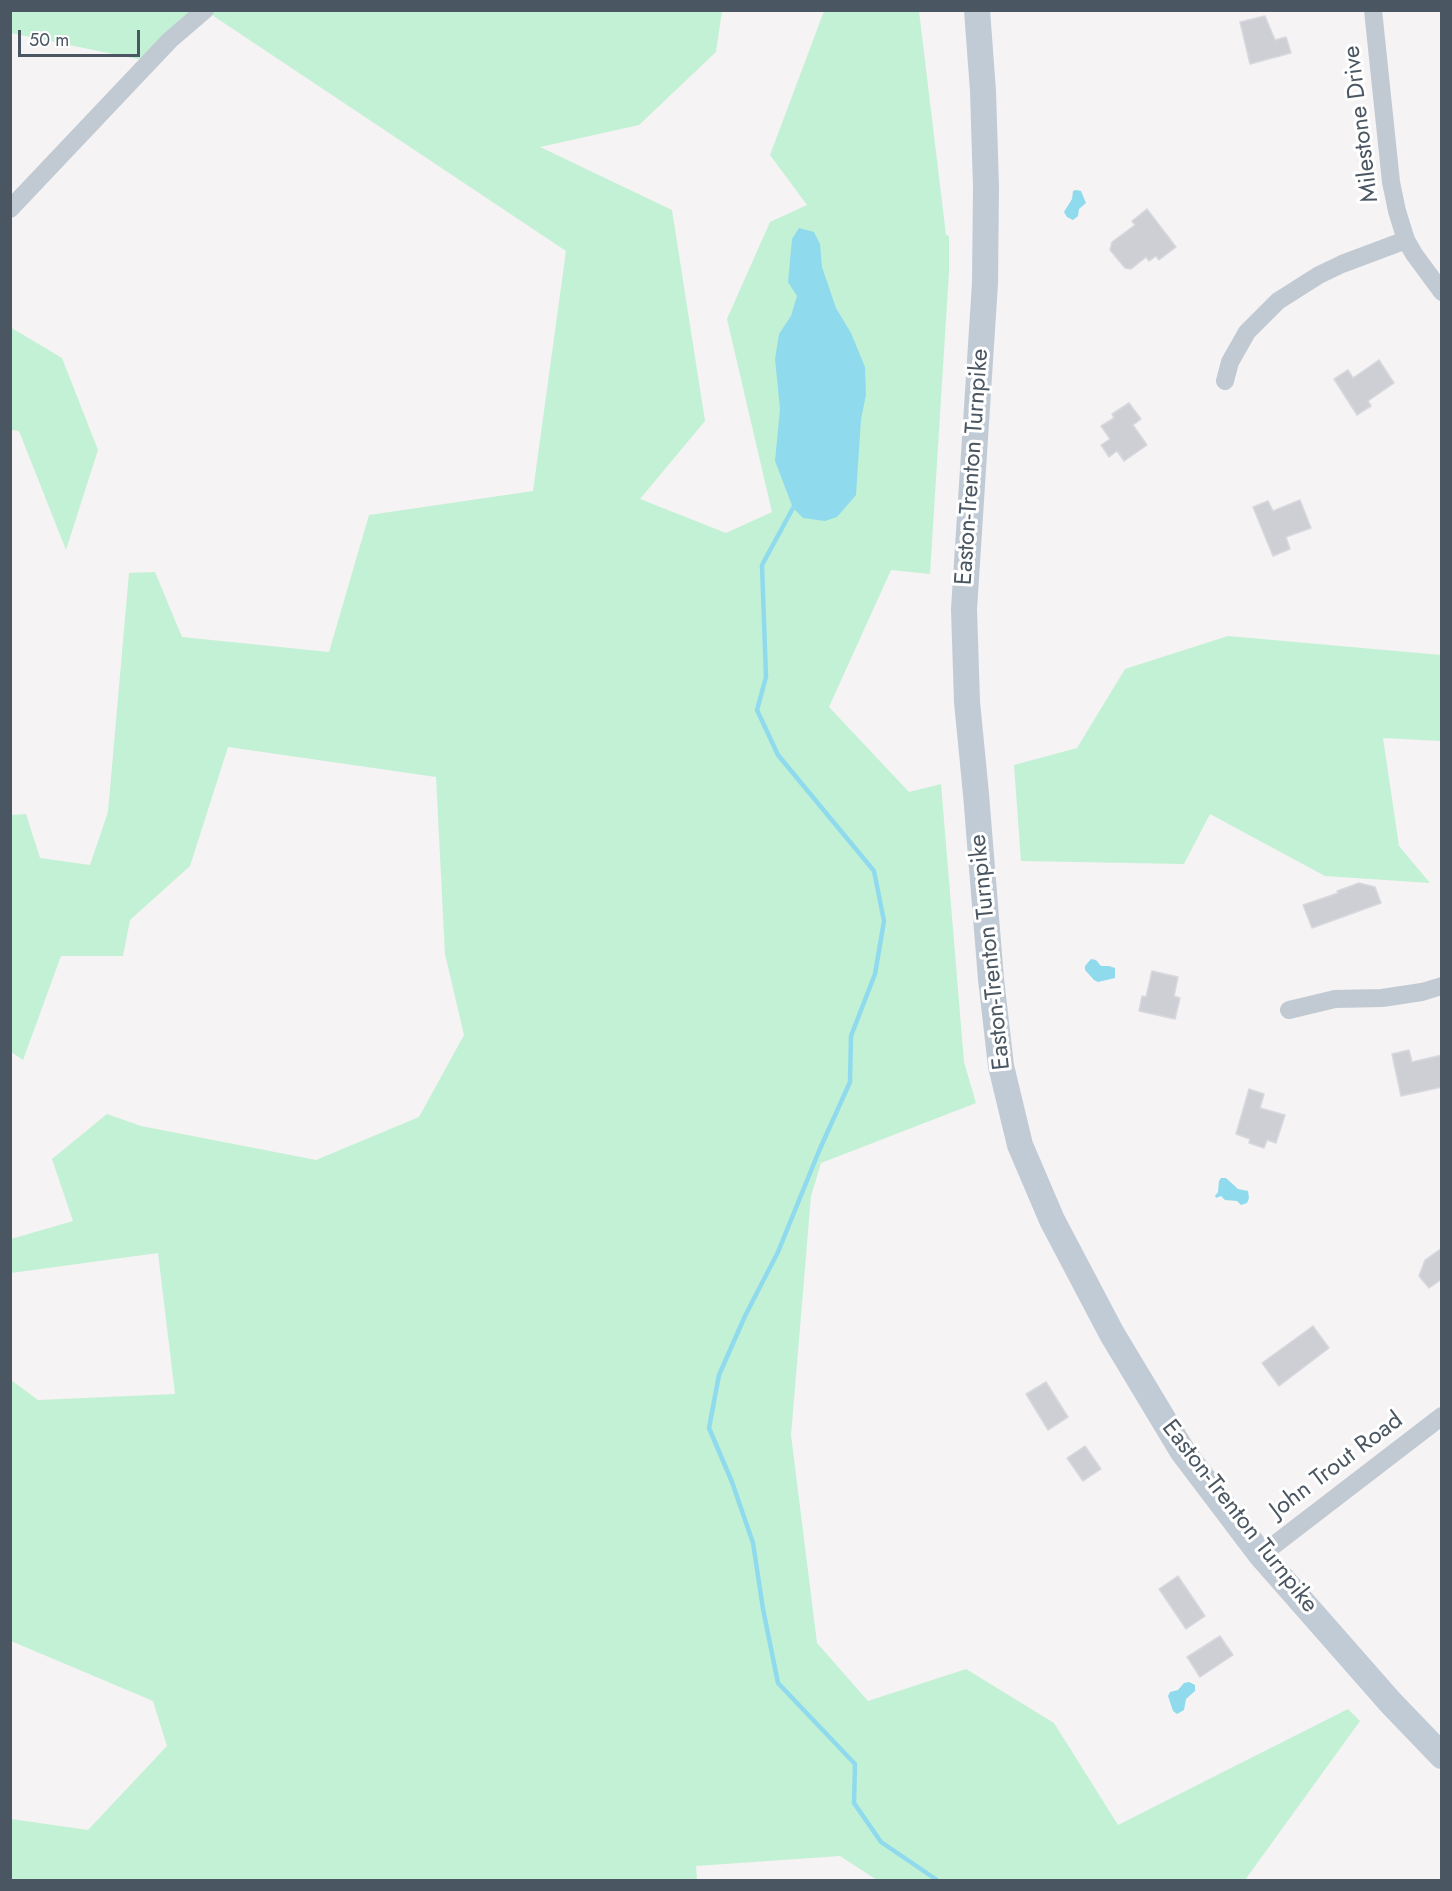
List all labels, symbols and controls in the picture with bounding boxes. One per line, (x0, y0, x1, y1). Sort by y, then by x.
scale bar (21, 18, 142, 56)
text: 50 m (29, 27, 69, 53)
street label: Milestone Drive (1338, 44, 1386, 204)
street label: Easton-Trenton Turnpike (950, 348, 996, 586)
street label: Easton-Trenton Turnpike (964, 833, 1018, 1071)
street label: John Trout Road (1265, 1407, 1409, 1525)
street label: Easton-Trenton Turnpike (1155, 1415, 1323, 1619)

